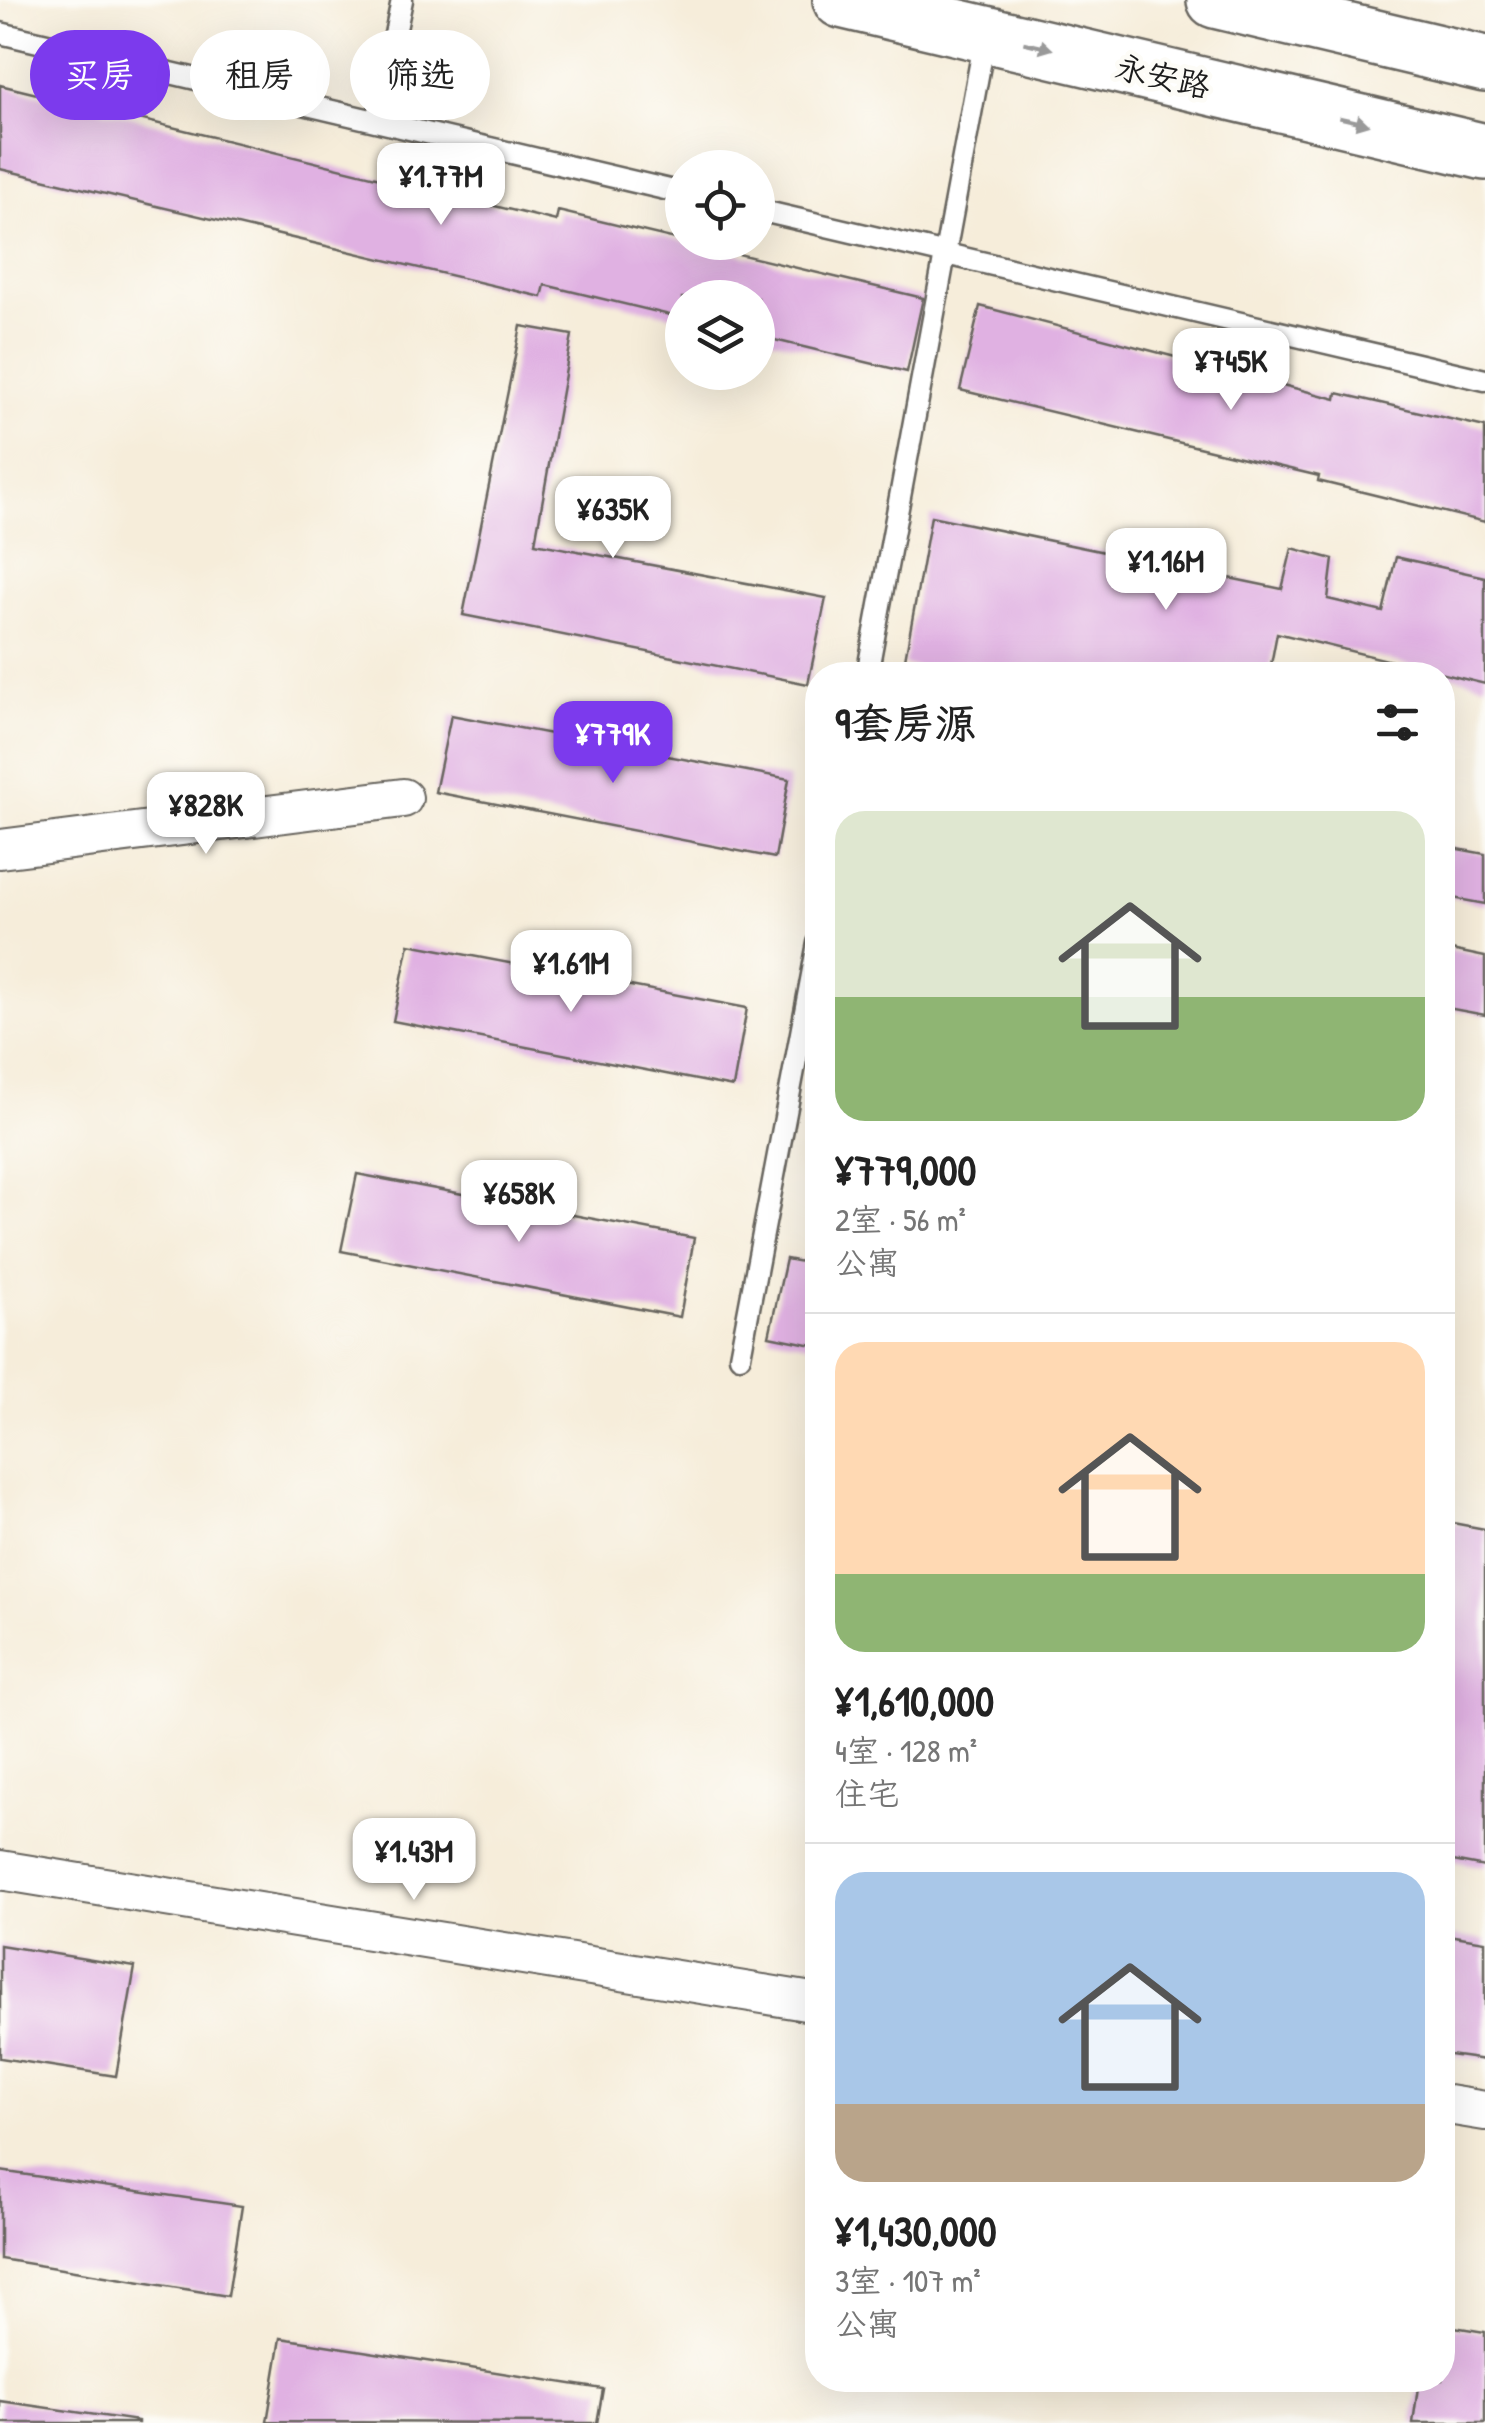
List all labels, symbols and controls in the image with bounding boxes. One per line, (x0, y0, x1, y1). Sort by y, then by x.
chip: 买房 (30, 30, 170, 120)
chip: 租房 (190, 30, 330, 120)
chip: 筛选 (350, 30, 490, 120)
one-way arrow (1023, 39, 1054, 55)
street label: 永安路 (1111, 44, 1215, 108)
one-way arrow (1339, 114, 1370, 129)
pin: ¥1.77M (360, 143, 522, 228)
map controls (665, 150, 775, 390)
button: locate (665, 150, 775, 260)
text: ¥1.77M (399, 154, 483, 197)
button: layers (665, 280, 775, 390)
pin: ¥745K (1161, 328, 1301, 413)
text: ¥745K (1195, 339, 1267, 382)
pin: ¥635K (543, 476, 683, 561)
text: ¥635K (577, 487, 649, 530)
pin: ¥1.16M (1085, 528, 1247, 613)
text: ¥1.16M (1128, 539, 1204, 582)
text: 9套房源 (835, 694, 976, 751)
icon: filters (1370, 695, 1425, 750)
pin: ¥779K (543, 701, 683, 786)
text: ¥779K (575, 712, 651, 755)
pin: ¥828K (136, 772, 276, 857)
text: ¥828K (169, 783, 243, 826)
icon: home (1040, 876, 1220, 1056)
pin: ¥1.61M (490, 930, 652, 1015)
text: ¥1.61M (533, 941, 609, 984)
text: ¥779,000 (835, 1141, 976, 1198)
pin: ¥658K (449, 1160, 589, 1245)
text: ¥658K (483, 1171, 555, 1214)
text: 2室 · 56 m² (835, 1198, 966, 1241)
text: 公寓 (835, 1241, 899, 1284)
icon: home (1040, 1407, 1220, 1587)
text: ¥1,610,000 (835, 1672, 994, 1729)
text: 4室 · 128 m² (835, 1729, 977, 1772)
text: 住宅 (835, 1772, 899, 1815)
pin: ¥1.43M (333, 1818, 495, 1903)
text: ¥1.43M (375, 1829, 453, 1872)
icon: home (1040, 1937, 1220, 2117)
text: ¥1,430,000 (835, 2202, 997, 2259)
text: 3室 · 107 m² (835, 2259, 981, 2302)
text: 公寓 (835, 2302, 899, 2345)

